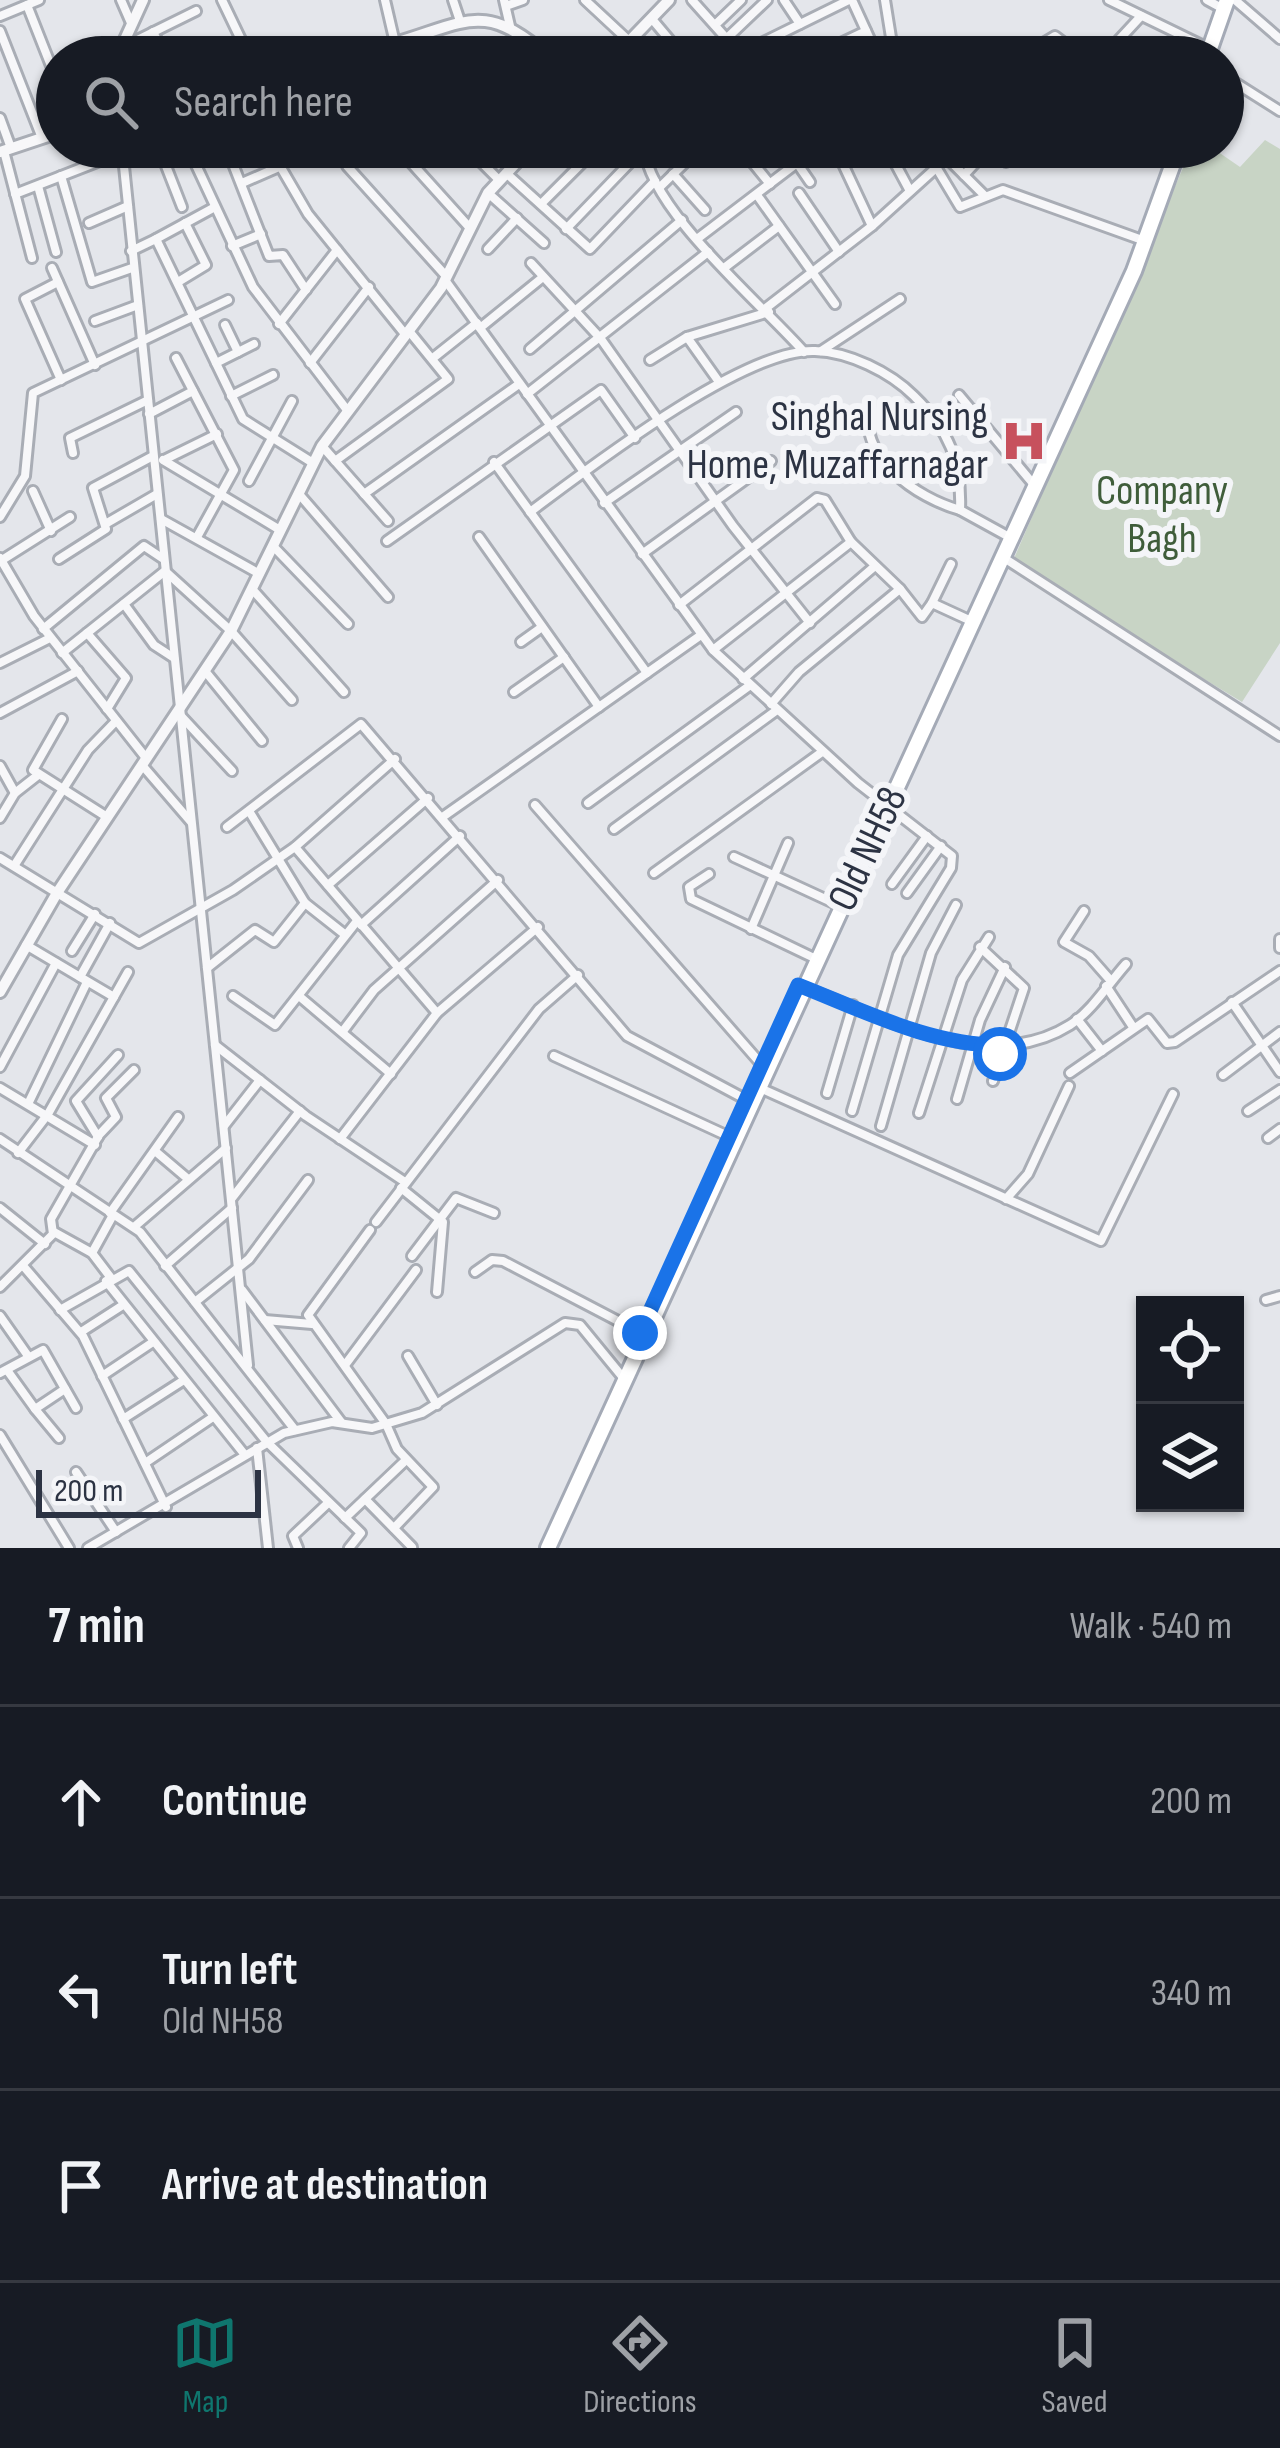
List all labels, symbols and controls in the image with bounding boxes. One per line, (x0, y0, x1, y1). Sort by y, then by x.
search box (36, 36, 1244, 168)
icon: search (78, 69, 144, 135)
text: Search here (174, 75, 353, 130)
place label: Singhal Nursing Home, Muzaffarnagar (686, 392, 988, 491)
hospital icon: Singhal Nursing Home, Muzaffarnagar (999, 416, 1049, 466)
park label: Company Bagh (1096, 466, 1228, 565)
street label: Old NH58 (817, 779, 919, 919)
route start (973, 1027, 1027, 1081)
map controls (1136, 1296, 1244, 1512)
button: locate (1136, 1296, 1244, 1404)
route end (613, 1306, 667, 1360)
button: layers (1136, 1404, 1244, 1512)
scale bar (36, 1464, 261, 1517)
text: 200 m (54, 1471, 123, 1511)
text: 7 min (48, 1596, 145, 1657)
text: Walk · 540 m (1070, 1603, 1232, 1650)
icon: ahead (48, 1769, 114, 1835)
text: Continue (162, 1774, 308, 1829)
text: 200 m (1150, 1778, 1232, 1825)
text: Turn left (162, 1943, 297, 1998)
icon: left (48, 1961, 114, 2027)
text: 340 m (1151, 1970, 1232, 2017)
text: Old NH58 (162, 1998, 283, 2045)
icon: arrive (48, 2153, 114, 2219)
text: Arrive at destination (162, 2158, 488, 2213)
tab: Map (172, 2310, 238, 2422)
tab: Directions (583, 2310, 697, 2422)
tab: Saved (1041, 2310, 1108, 2422)

